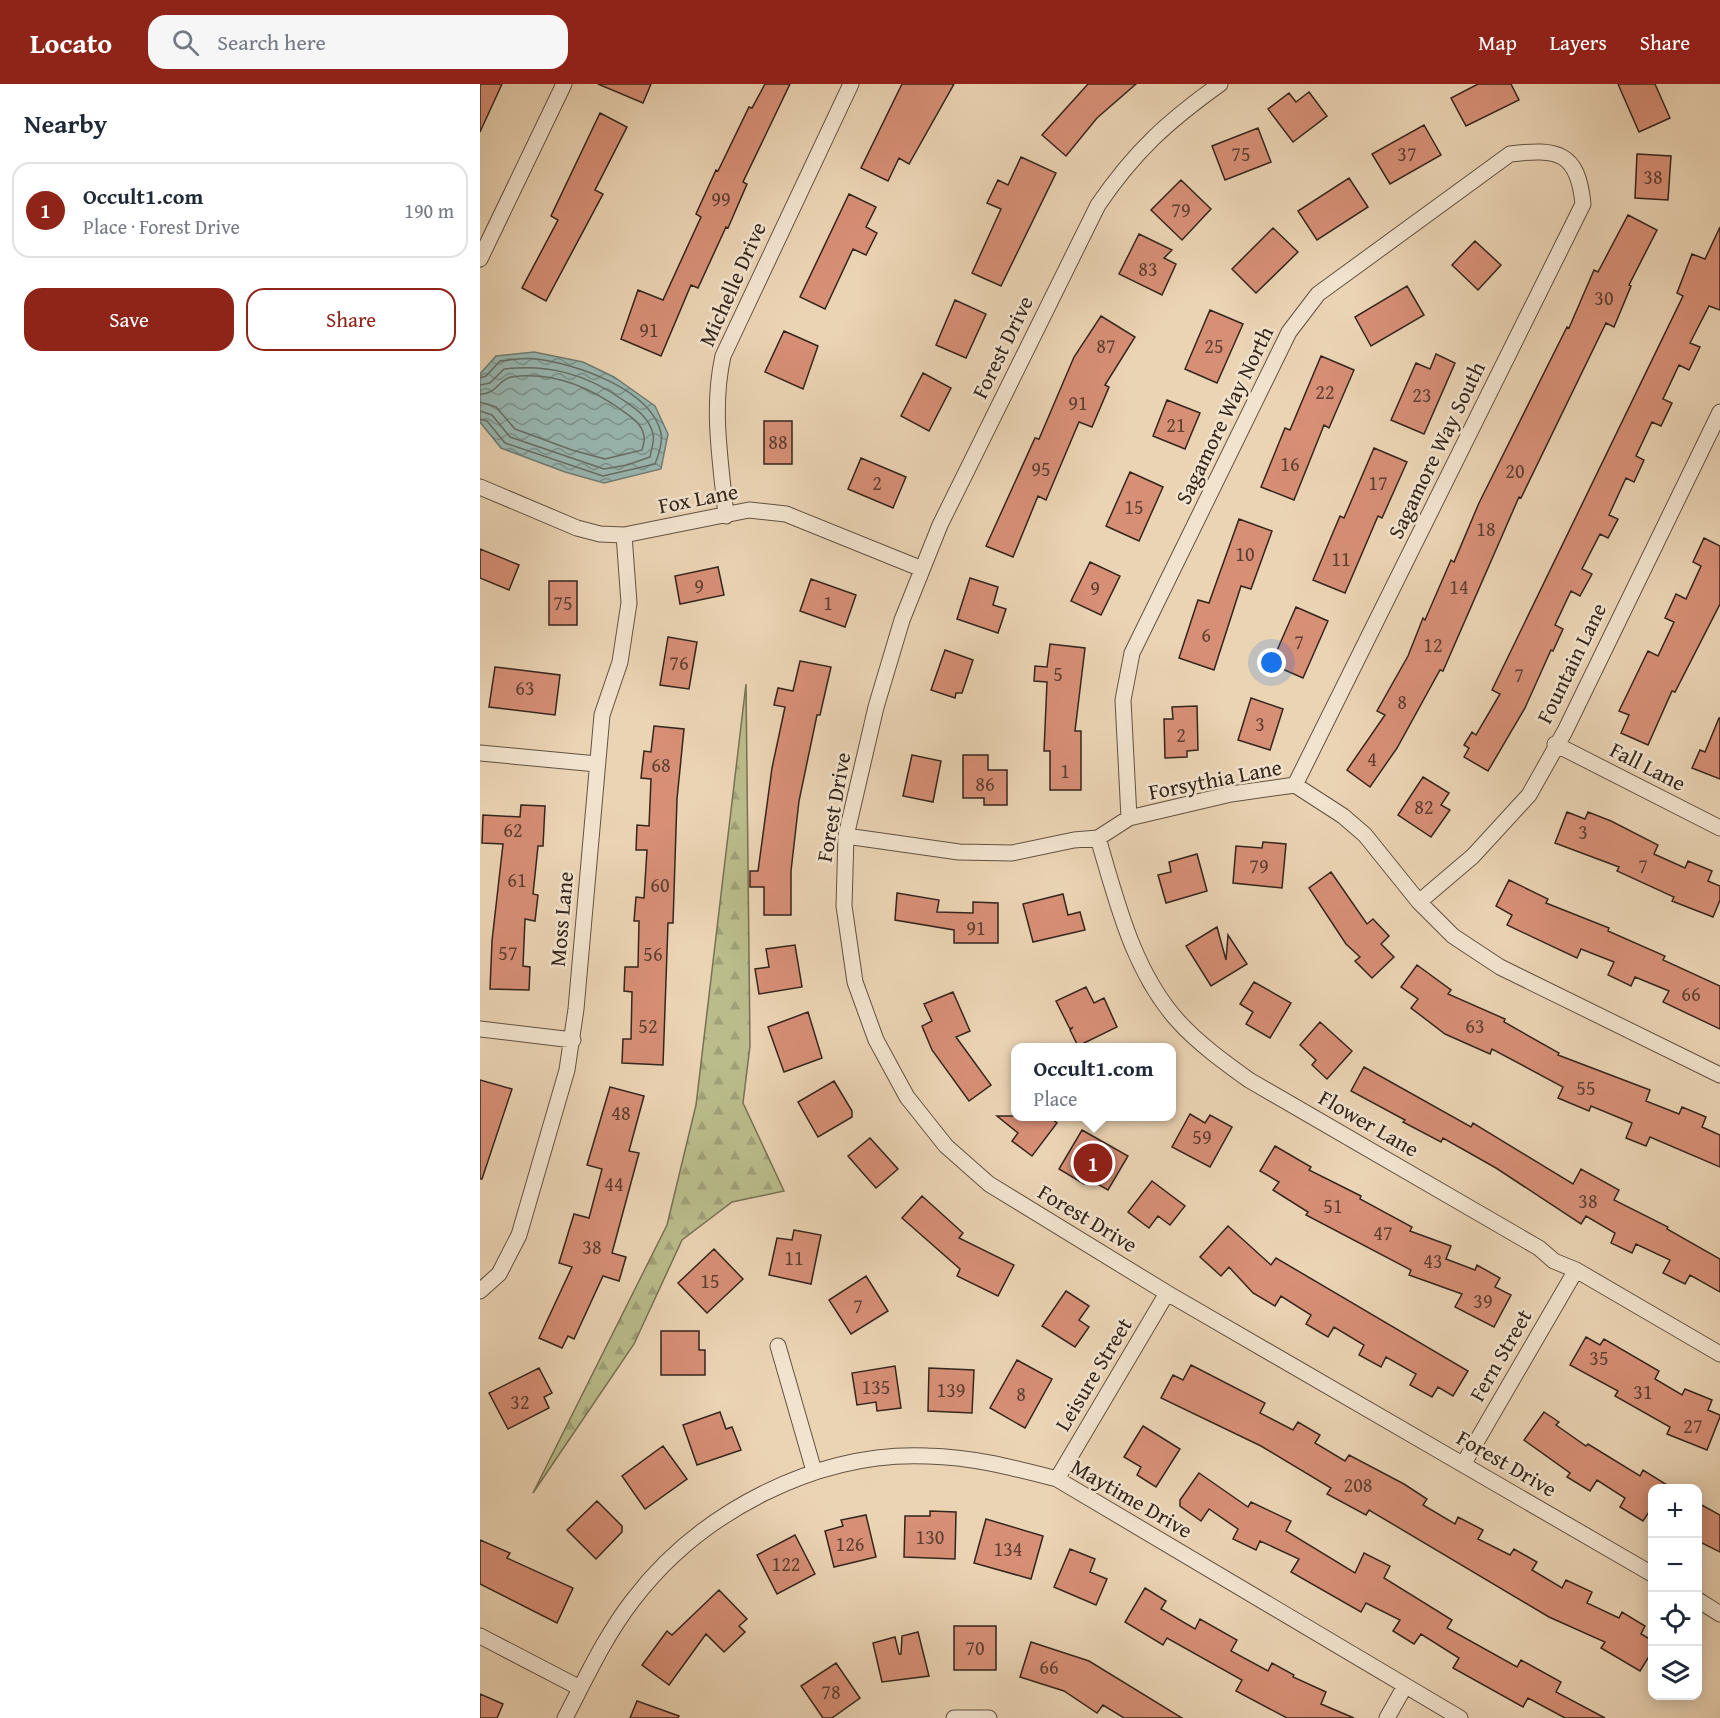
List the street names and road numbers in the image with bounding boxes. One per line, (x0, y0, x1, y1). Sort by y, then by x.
street label: Michelle Drive (690, 217, 774, 351)
street label: Forest Drive (963, 290, 1041, 404)
street label: Sagamore Way North (1167, 320, 1281, 509)
street label: Sagamore Way South (1379, 355, 1493, 544)
street label: Fox Lane (655, 475, 741, 521)
street label: Fountain Lane (1528, 597, 1614, 729)
street label: Fall Lane (1605, 733, 1691, 799)
street label: Forest Drive (808, 750, 858, 864)
street label: Forsythia Lane (1146, 750, 1284, 808)
street label: Moss Lane (541, 870, 581, 968)
street label: Flower Lane (1313, 1081, 1425, 1165)
street label: Forest Drive (1032, 1176, 1144, 1260)
street label: Fern Street (1461, 1303, 1539, 1407)
street label: Leisure Street (1046, 1311, 1140, 1437)
street label: Forest Drive (1451, 1421, 1563, 1505)
street label: Maytime Drive (1065, 1450, 1199, 1546)

